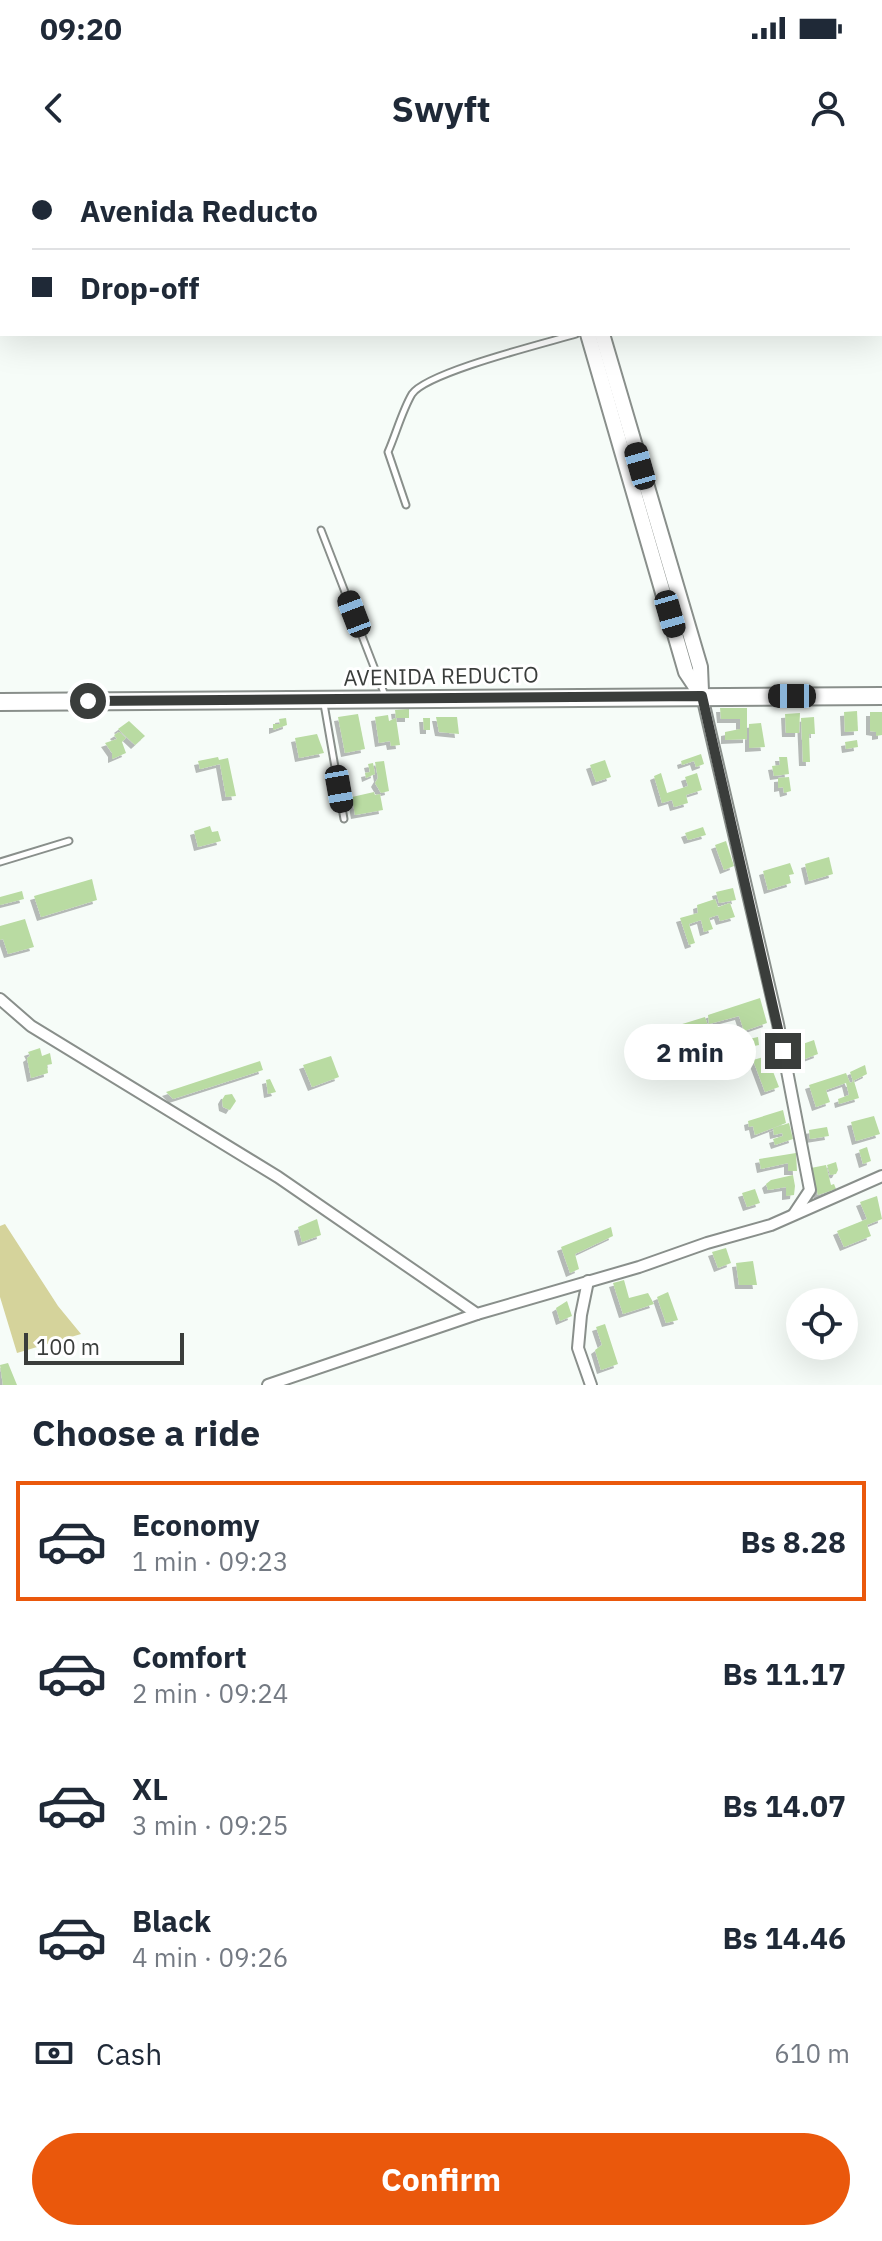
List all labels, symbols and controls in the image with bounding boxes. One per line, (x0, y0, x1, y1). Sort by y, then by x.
text: 09:20 (40, 9, 122, 48)
text: Swyft (391, 85, 491, 132)
icon: back (32, 86, 76, 130)
icon: person (806, 86, 850, 130)
text: Avenida Reducto (80, 191, 318, 230)
text: Drop-off (80, 268, 199, 307)
car (622, 440, 658, 492)
car (334, 587, 374, 641)
car (652, 588, 688, 640)
street label: AVENIDA REDUCTO (343, 659, 539, 692)
route start (70, 683, 106, 719)
car (768, 684, 816, 708)
car (323, 763, 355, 815)
callout: 2 min (623, 1023, 755, 1079)
route end (765, 1033, 801, 1069)
text: 2 min (656, 1035, 724, 1069)
map controls (786, 1288, 858, 1360)
button: locate (786, 1288, 858, 1360)
scale bar (24, 1329, 184, 1365)
text: 100 m (36, 1332, 100, 1361)
text: Choose a ride (32, 1409, 260, 1456)
icon: car (36, 1505, 108, 1577)
text: Economy (132, 1505, 260, 1544)
text: Bs 8.28 (740, 1522, 846, 1561)
text: 1 min · 09:23 (132, 1544, 288, 1578)
icon: car (36, 1637, 108, 1709)
text: Comfort (132, 1637, 247, 1676)
text: Bs 11.17 (722, 1654, 846, 1693)
text: 2 min · 09:24 (132, 1676, 288, 1710)
icon: car (36, 1769, 108, 1841)
text: XL (132, 1769, 168, 1808)
text: Bs 14.07 (722, 1786, 846, 1825)
text: 3 min · 09:25 (132, 1808, 288, 1842)
icon: car (36, 1901, 108, 1973)
text: Black (132, 1901, 211, 1940)
text: Bs 14.46 (722, 1918, 846, 1957)
text: 4 min · 09:26 (132, 1940, 288, 1974)
icon: cash (32, 2031, 76, 2075)
text: Cash (96, 2034, 162, 2073)
text: 610 m (774, 2036, 850, 2070)
button: Confirm (32, 2133, 850, 2225)

